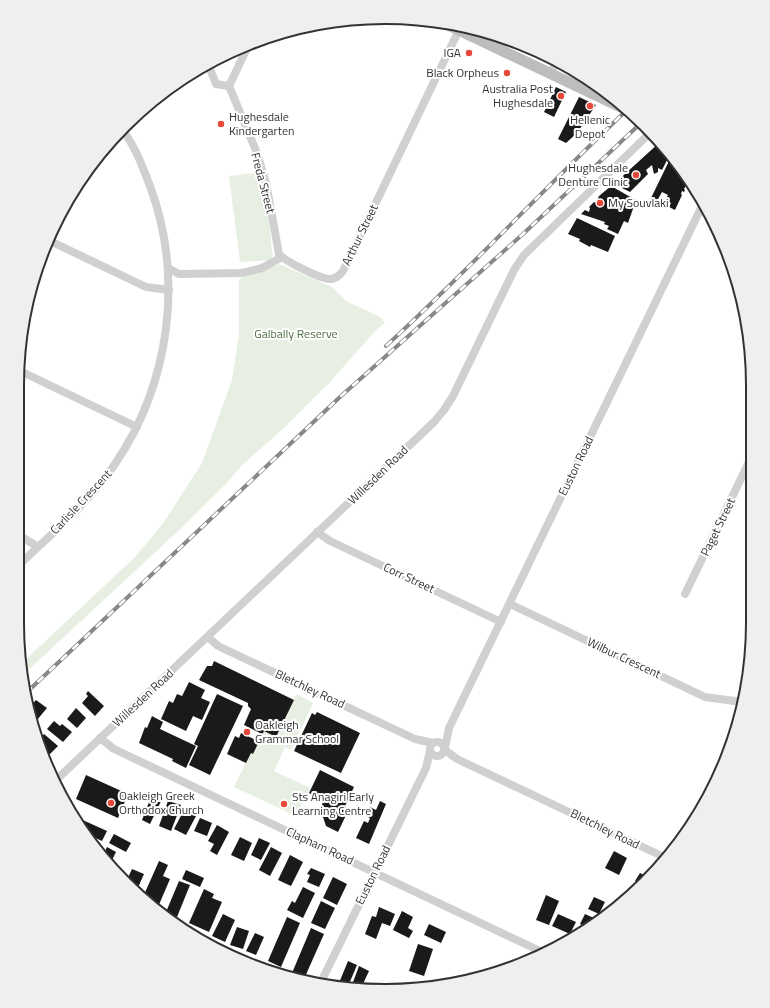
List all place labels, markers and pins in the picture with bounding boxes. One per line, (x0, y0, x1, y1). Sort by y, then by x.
place label: IGA (444, 43, 461, 62)
marker: IGA (464, 48, 474, 58)
place label: Black Orpheus (426, 63, 499, 82)
marker: Black Orpheus (502, 68, 512, 78)
place label: Australia Post Hughesdale (482, 79, 554, 112)
marker: Australia Post Hughesdale (556, 91, 566, 101)
marker: Hellenic Depot (585, 101, 595, 111)
place label: Hughesdale Kindergarten (229, 107, 294, 140)
place label: Hellenic Depot (570, 110, 610, 143)
marker: Hughesdale Kindergarten (216, 119, 226, 129)
place label: Hughesdale Denture Clinic (558, 158, 628, 191)
marker: Hughesdale Denture Clinic (631, 170, 641, 180)
place label: My Souvlaki (608, 193, 669, 212)
marker: My Souvlaki (595, 198, 605, 208)
place label: Oakleigh Grammar School (255, 715, 339, 748)
marker: Oakleigh Grammar School (242, 727, 252, 737)
place label: Oakleigh Greek Orthodox Church (119, 786, 204, 819)
place label: Sts Anagiri Early Learning Centre (292, 787, 374, 820)
marker: Oakleigh Greek Orthodox Church (106, 798, 116, 808)
marker: Sts Anagiri Early Learning Centre (279, 799, 289, 809)

